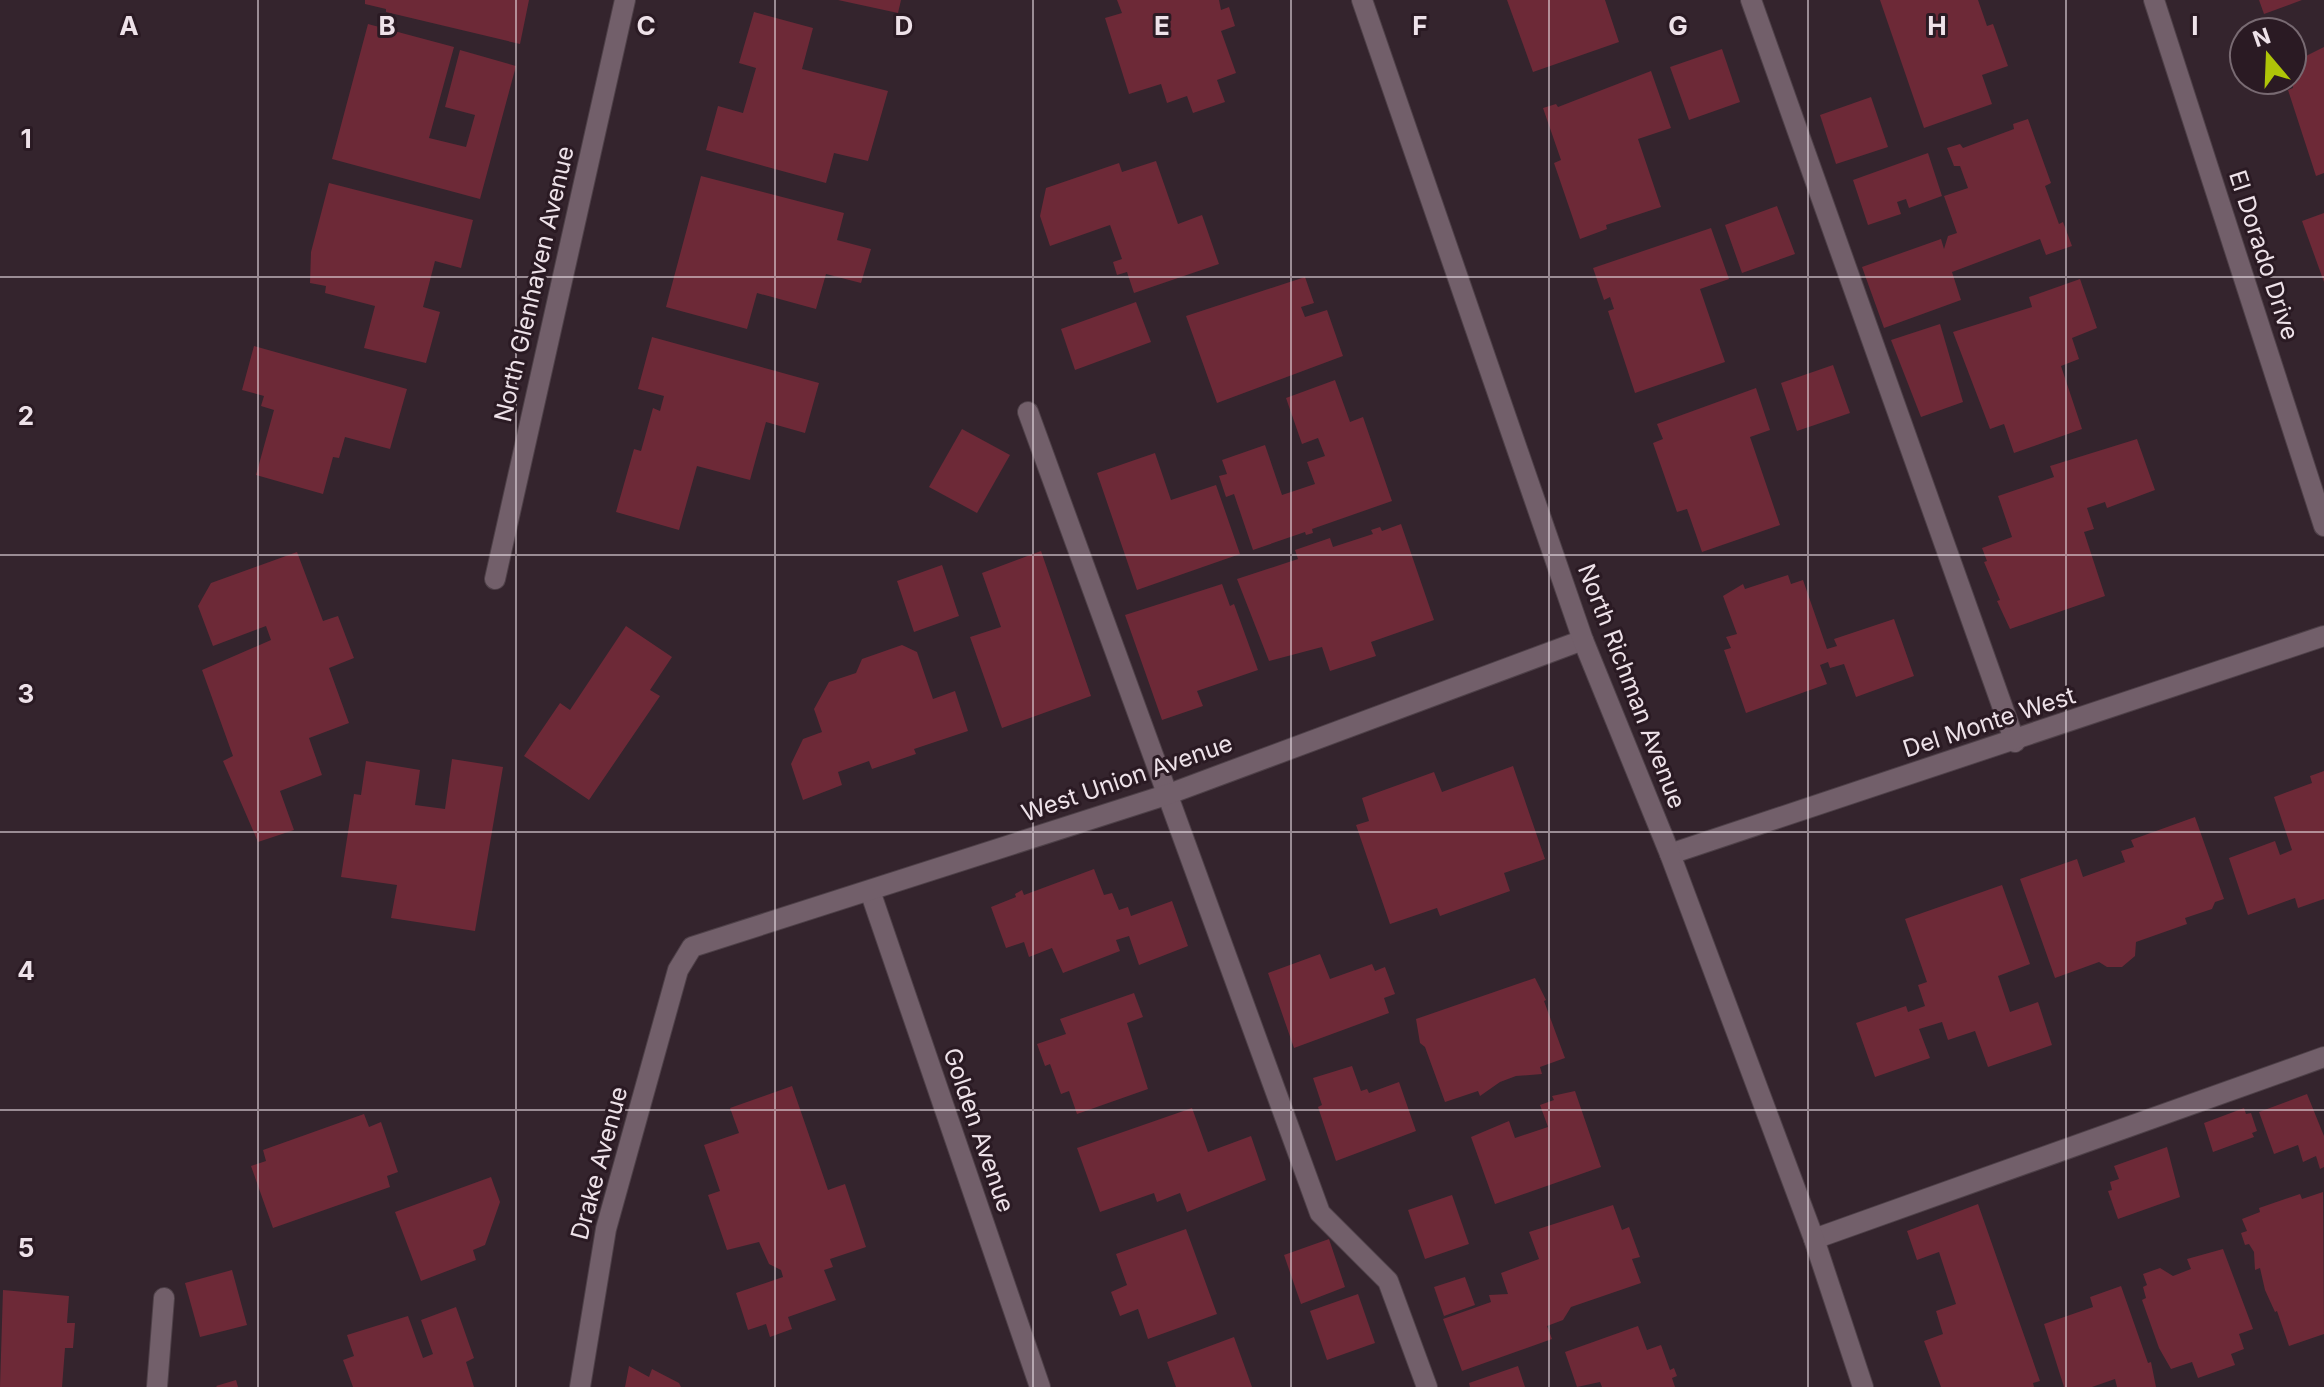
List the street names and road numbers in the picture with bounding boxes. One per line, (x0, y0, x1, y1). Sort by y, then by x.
street label: North Glenhaven Avenue (488, 143, 580, 425)
street label: El Dorado Drive (2223, 167, 2305, 343)
street label: North Richman Avenue (1572, 560, 1692, 812)
street label: Del Monte West (1899, 680, 2079, 764)
street label: West Union Avenue (1018, 728, 1236, 828)
street label: Golden Avenue (937, 1044, 1021, 1216)
street label: Drake Avenue (565, 1083, 633, 1243)

